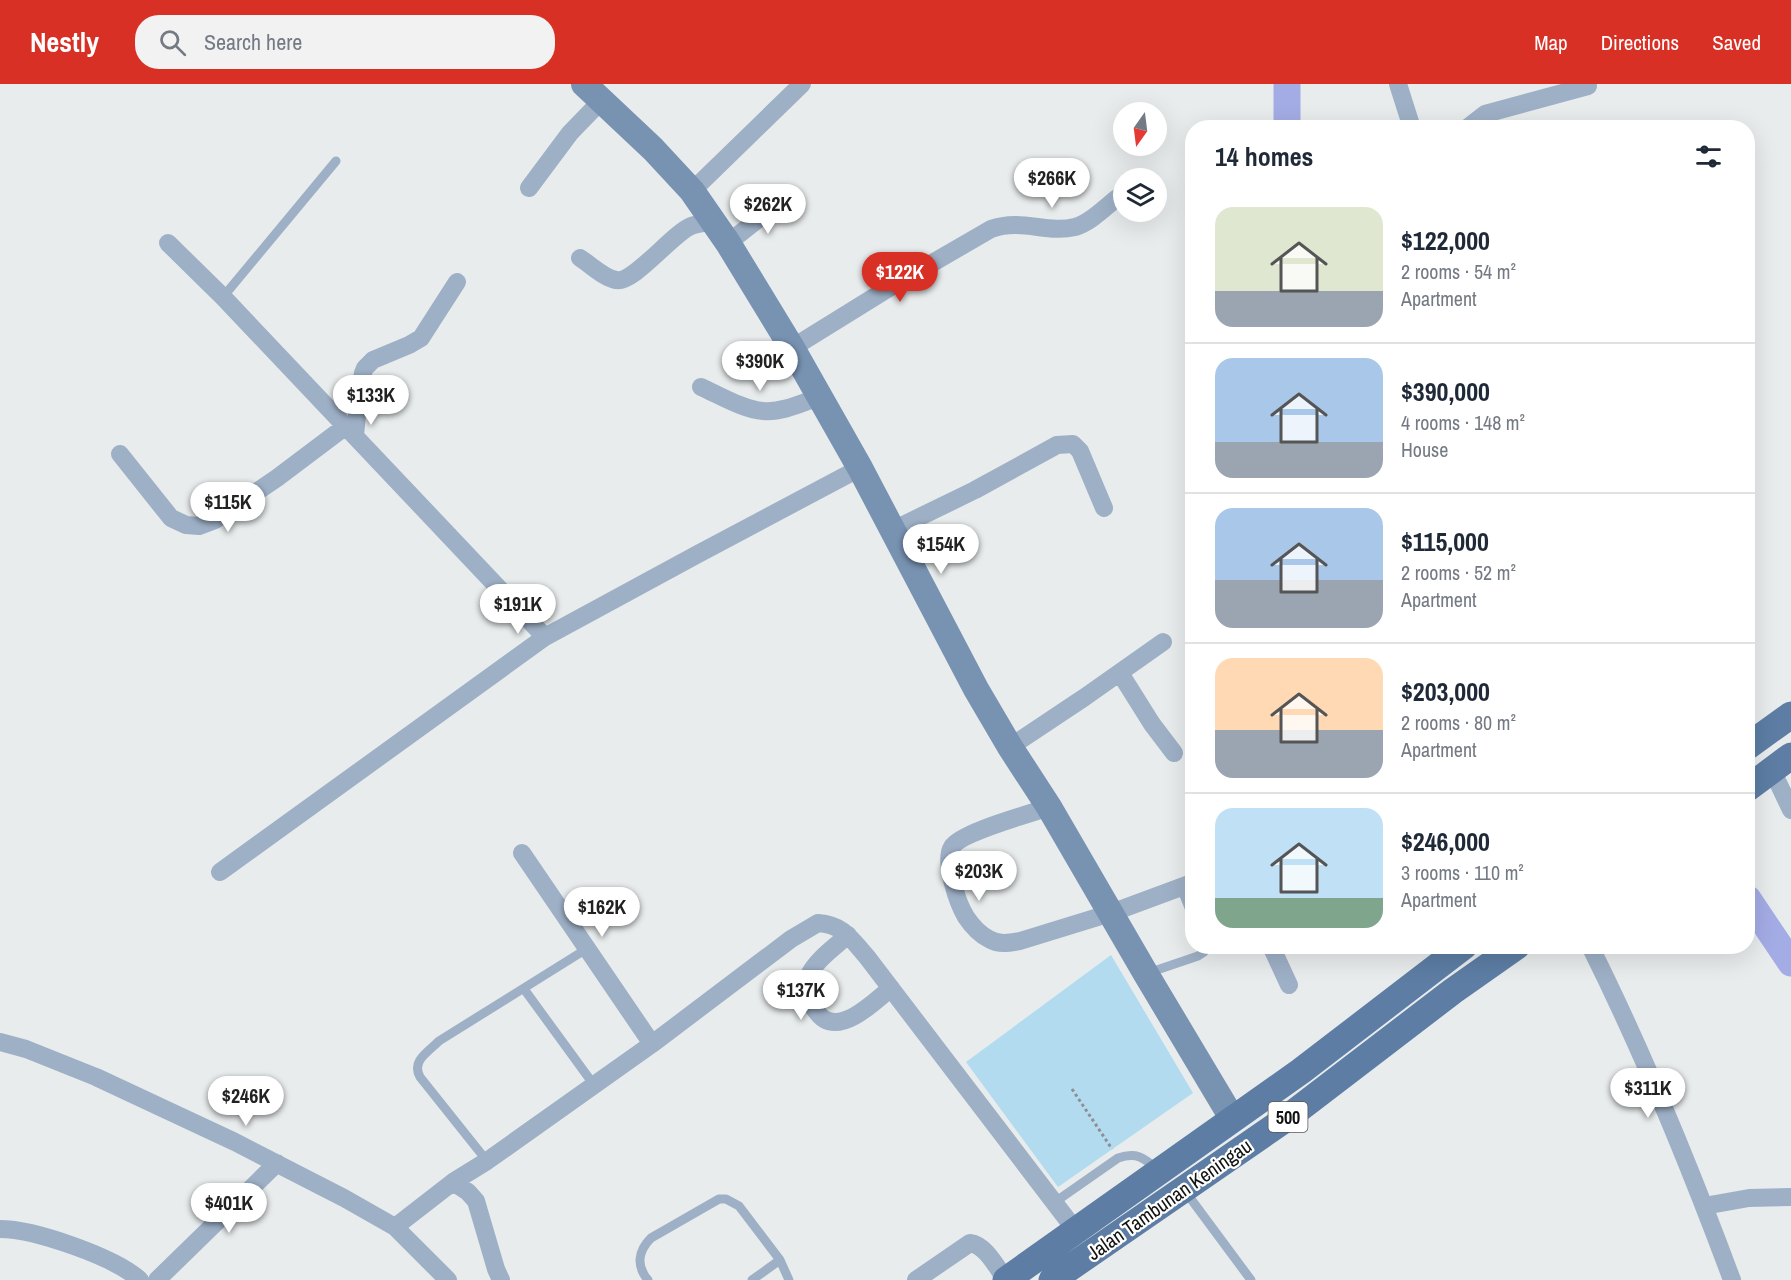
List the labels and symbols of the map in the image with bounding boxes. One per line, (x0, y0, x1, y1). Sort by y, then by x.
north arrow (1113, 102, 1167, 156)
pin: $266K (1010, 158, 1094, 209)
pin: $262K (726, 184, 810, 235)
pin: $122K (858, 252, 942, 303)
pin: $390K (718, 341, 802, 392)
pin: $133K (329, 375, 413, 426)
pin: $115K (186, 482, 270, 533)
pin: $154K (899, 524, 983, 575)
pin: $191K (476, 584, 560, 635)
pin: $203K (937, 851, 1021, 902)
pin: $162K (560, 887, 644, 938)
pin: $137K (759, 970, 843, 1021)
pin: $311K (1606, 1068, 1690, 1119)
pin: $246K (204, 1076, 288, 1127)
road number: 500 (1268, 1102, 1308, 1132)
street label: Jalan Tambunan Keningau (1081, 1132, 1257, 1266)
pin: $401K (187, 1183, 271, 1234)

